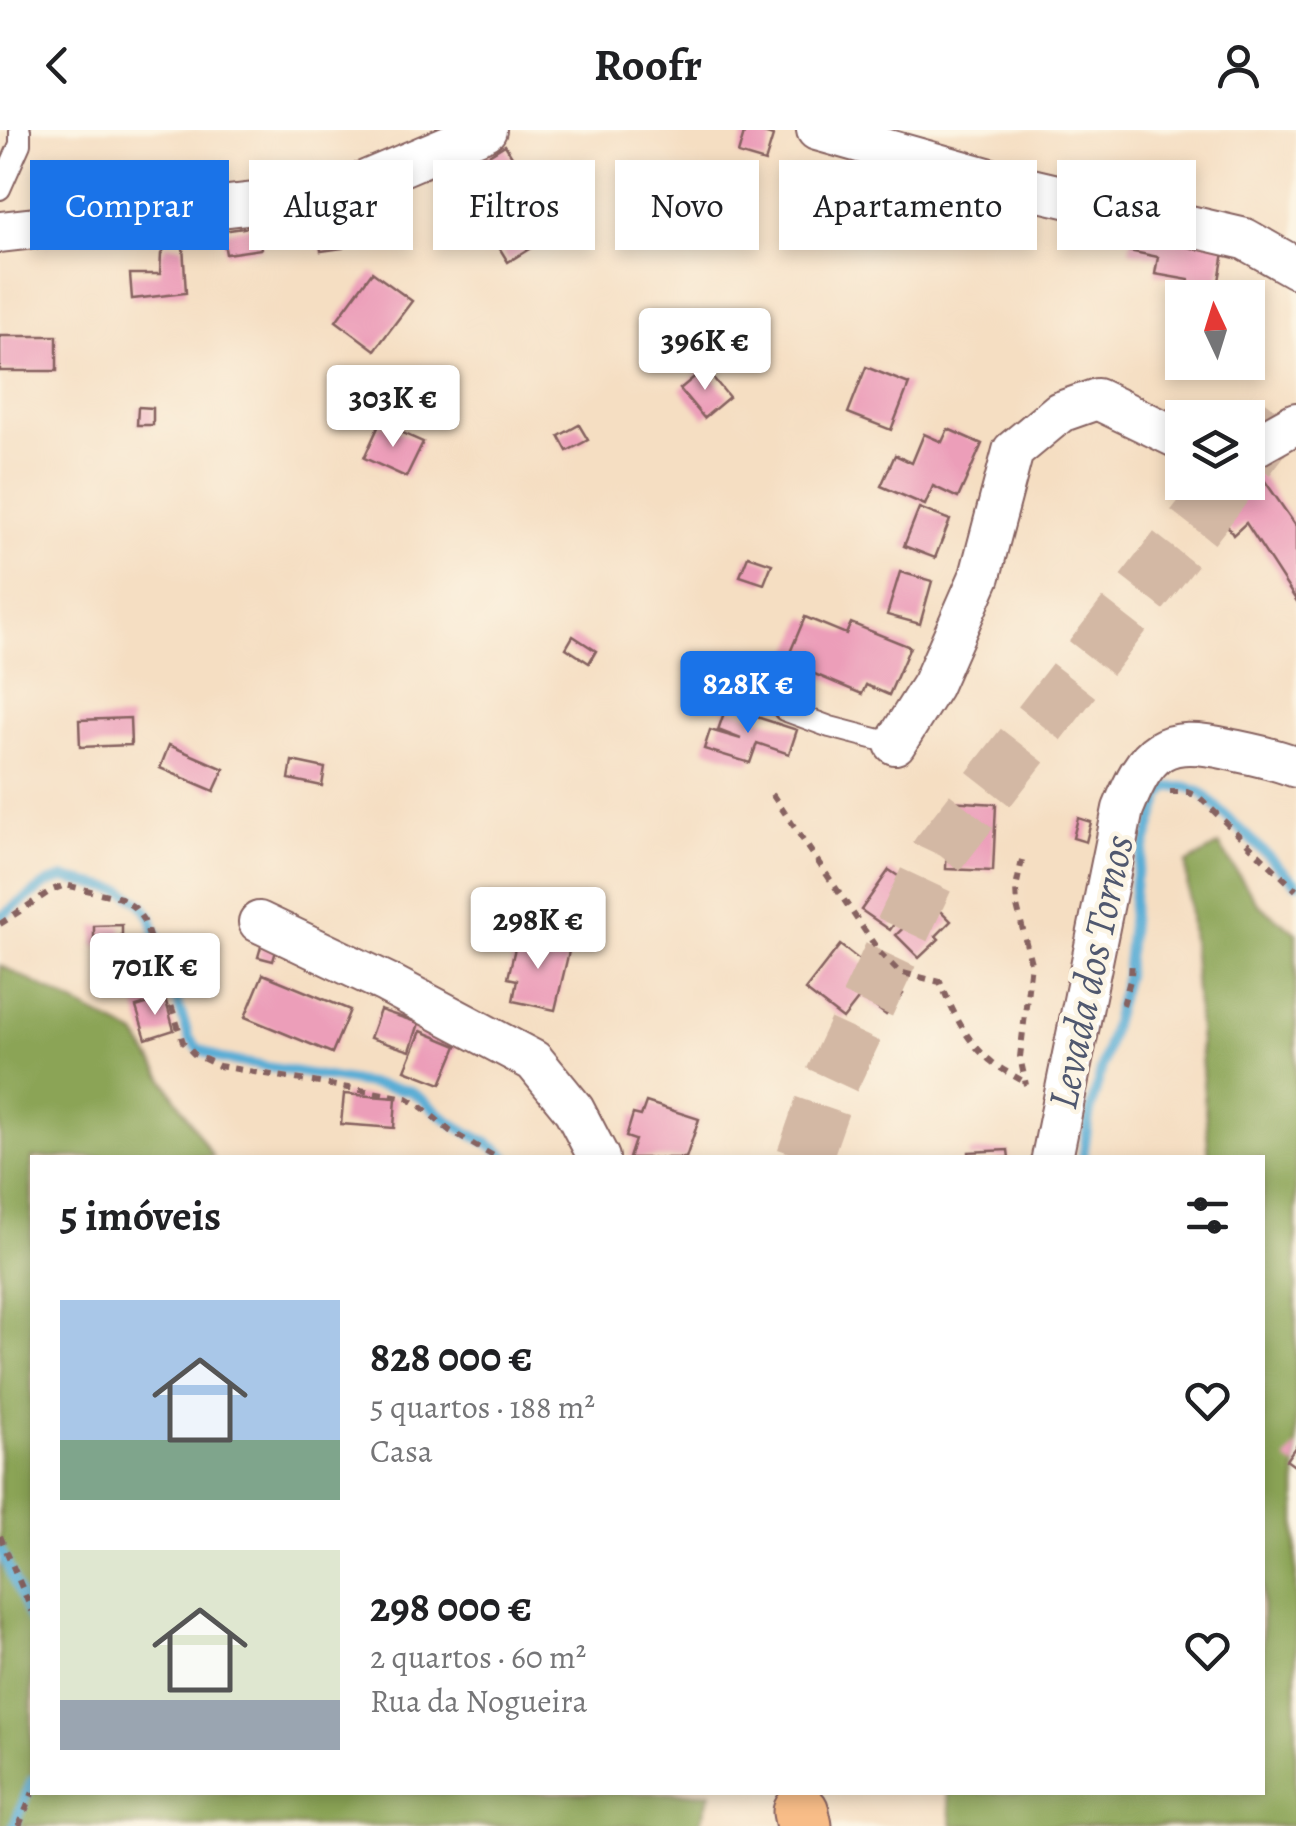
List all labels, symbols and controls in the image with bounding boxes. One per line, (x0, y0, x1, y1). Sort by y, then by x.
text: Roofr (594, 34, 702, 96)
icon: back (30, 38, 85, 93)
icon: person (1211, 38, 1266, 93)
chip: Comprar (30, 160, 229, 250)
chip: Alugar (249, 160, 413, 250)
chip: Filtros (433, 160, 595, 250)
chip: Novo (615, 160, 759, 250)
chip: Apartamento (779, 160, 1037, 250)
chip: Casa (1057, 160, 1196, 250)
north arrow (1165, 280, 1265, 380)
map controls (1165, 280, 1265, 500)
pin: 396K € (624, 308, 786, 393)
text: 396K € (661, 318, 749, 362)
pin: 303K € (312, 365, 474, 450)
text: 303K € (349, 375, 437, 419)
button: layers (1165, 400, 1265, 500)
pin: 828K € (667, 651, 829, 736)
text: 828K € (702, 661, 794, 705)
water label: Levada dos Tornos (1033, 830, 1147, 1114)
pin: 298K € (457, 887, 619, 972)
text: 298K € (493, 897, 583, 941)
pin: 701K € (74, 933, 236, 1018)
text: 701K € (112, 943, 198, 987)
text: 5 imóveis (60, 1187, 221, 1244)
icon: filters (1180, 1188, 1235, 1243)
text: 828 000 € (370, 1328, 533, 1385)
icon: home (140, 1340, 260, 1460)
icon: heart (1180, 1373, 1235, 1428)
text: 5 quartos · 188 m² (370, 1385, 595, 1429)
text: Casa (370, 1429, 433, 1473)
text: 298 000 € (370, 1578, 532, 1635)
icon: home (140, 1590, 260, 1710)
icon: heart (1180, 1623, 1235, 1678)
text: 2 quartos · 60 m² (370, 1635, 586, 1679)
text: Rua da Nogueira (370, 1679, 587, 1723)

